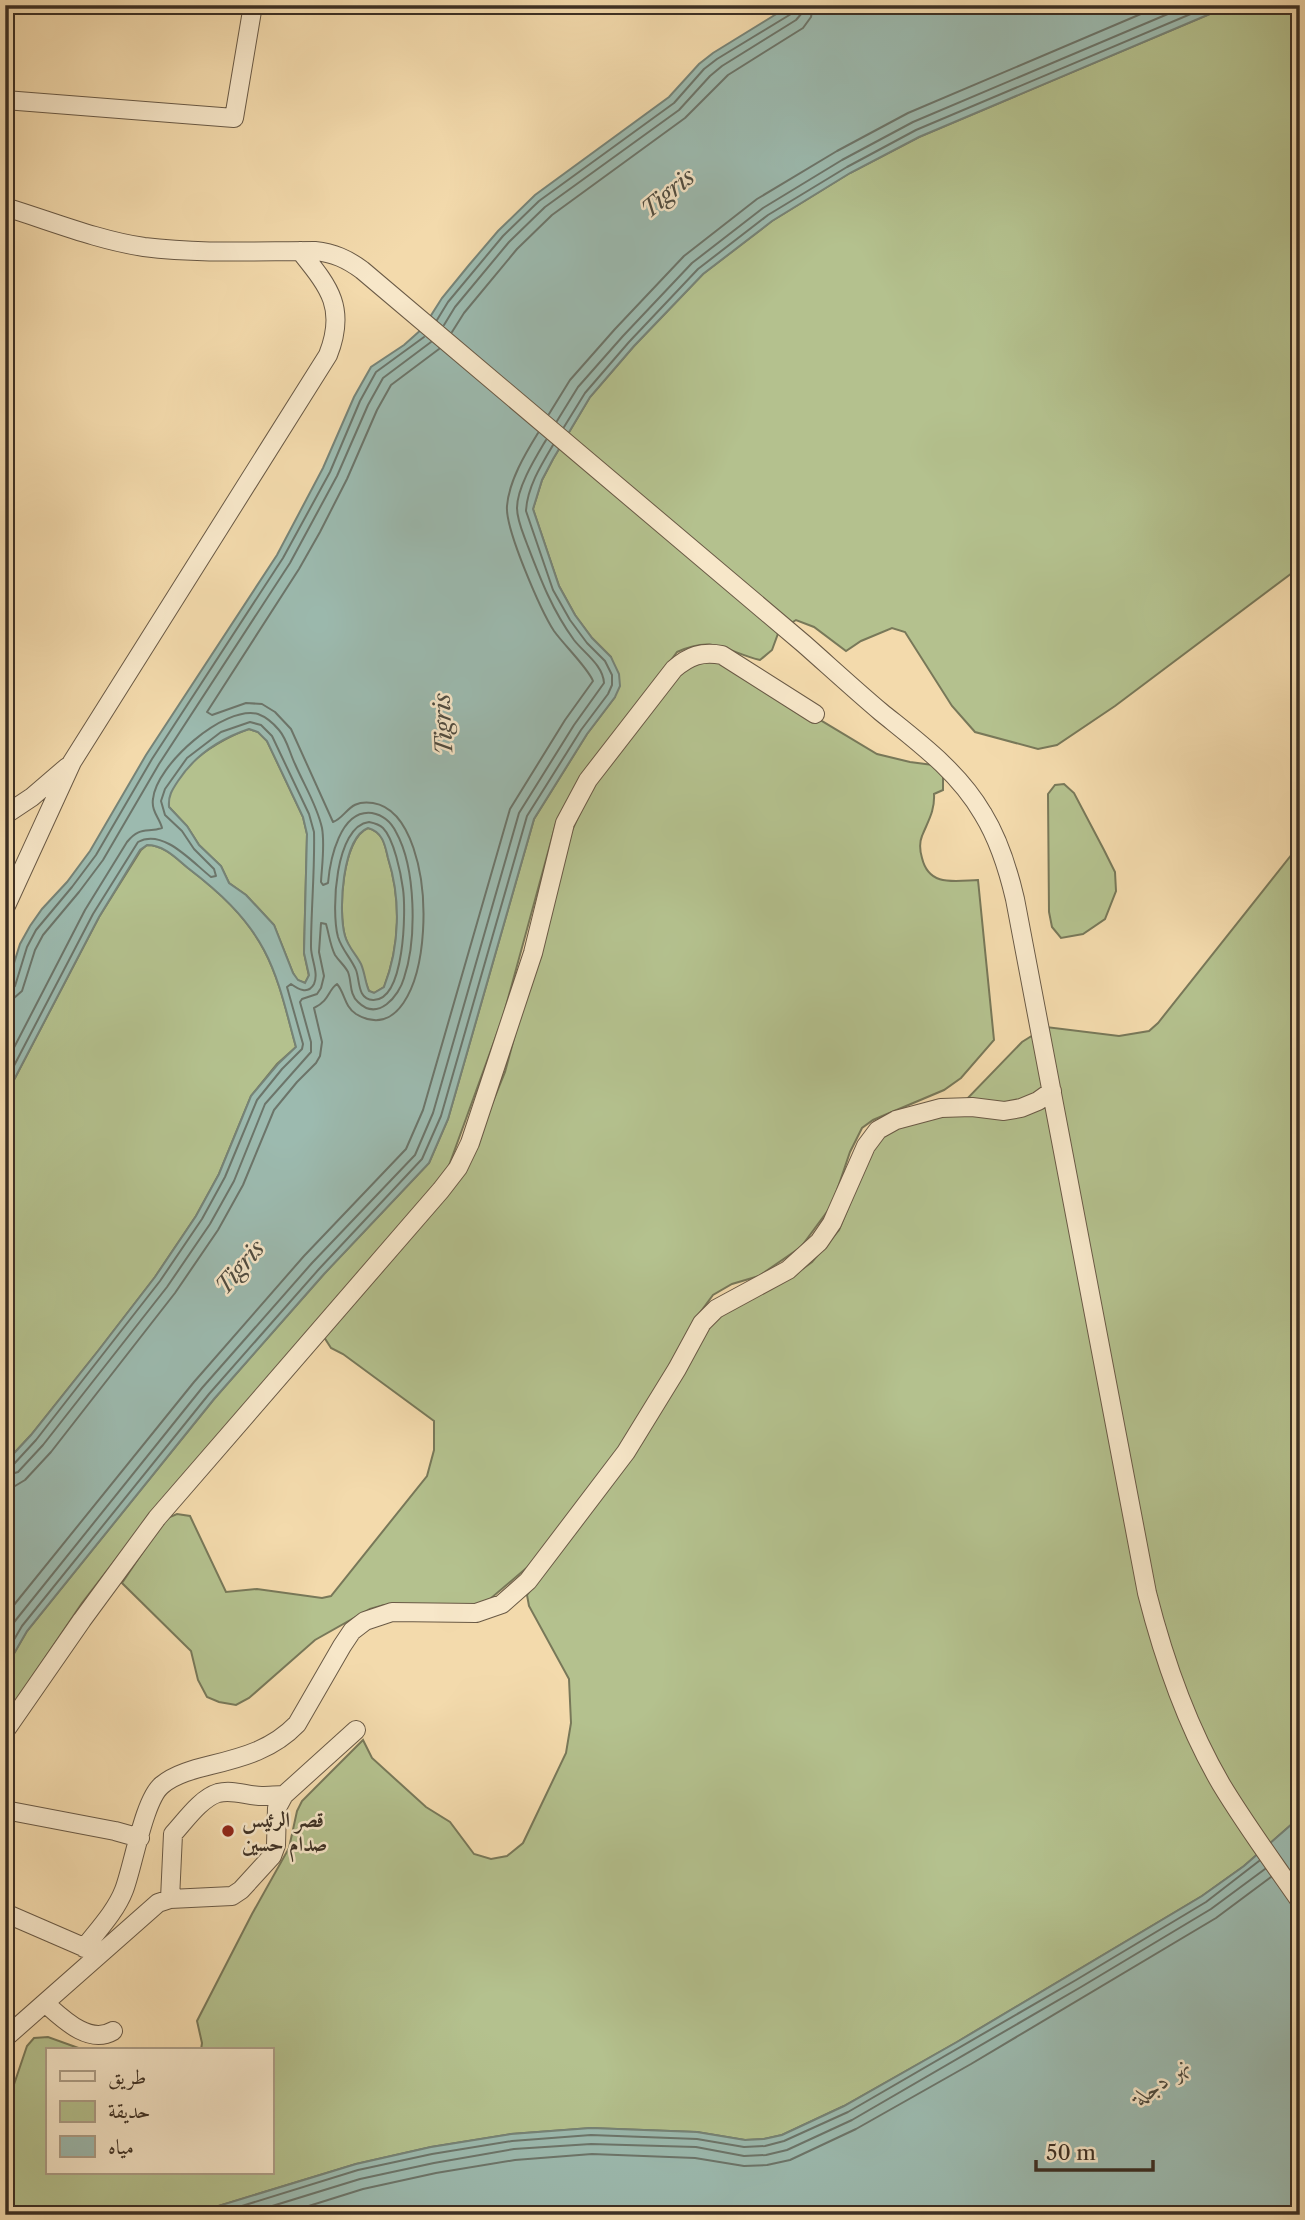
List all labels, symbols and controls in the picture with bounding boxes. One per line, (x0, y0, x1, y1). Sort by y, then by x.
water label: Tigris (635, 162, 701, 224)
water label: Tigris (427, 691, 459, 756)
water label: Tigris (209, 1234, 271, 1300)
place label: قصر الرئيس صدام حسين (242, 1807, 328, 1863)
marker: قصر الرئيس صدام حسين (220, 1823, 236, 1839)
legend (46, 2048, 273, 2174)
water label: نهر دجلة (1124, 2050, 1196, 2114)
text: طريق (108, 2064, 146, 2090)
text: حديقة (108, 2098, 151, 2124)
scale bar (1036, 2129, 1153, 2173)
text: مياه (108, 2134, 134, 2159)
text: 50 m (1046, 2140, 1096, 2165)

